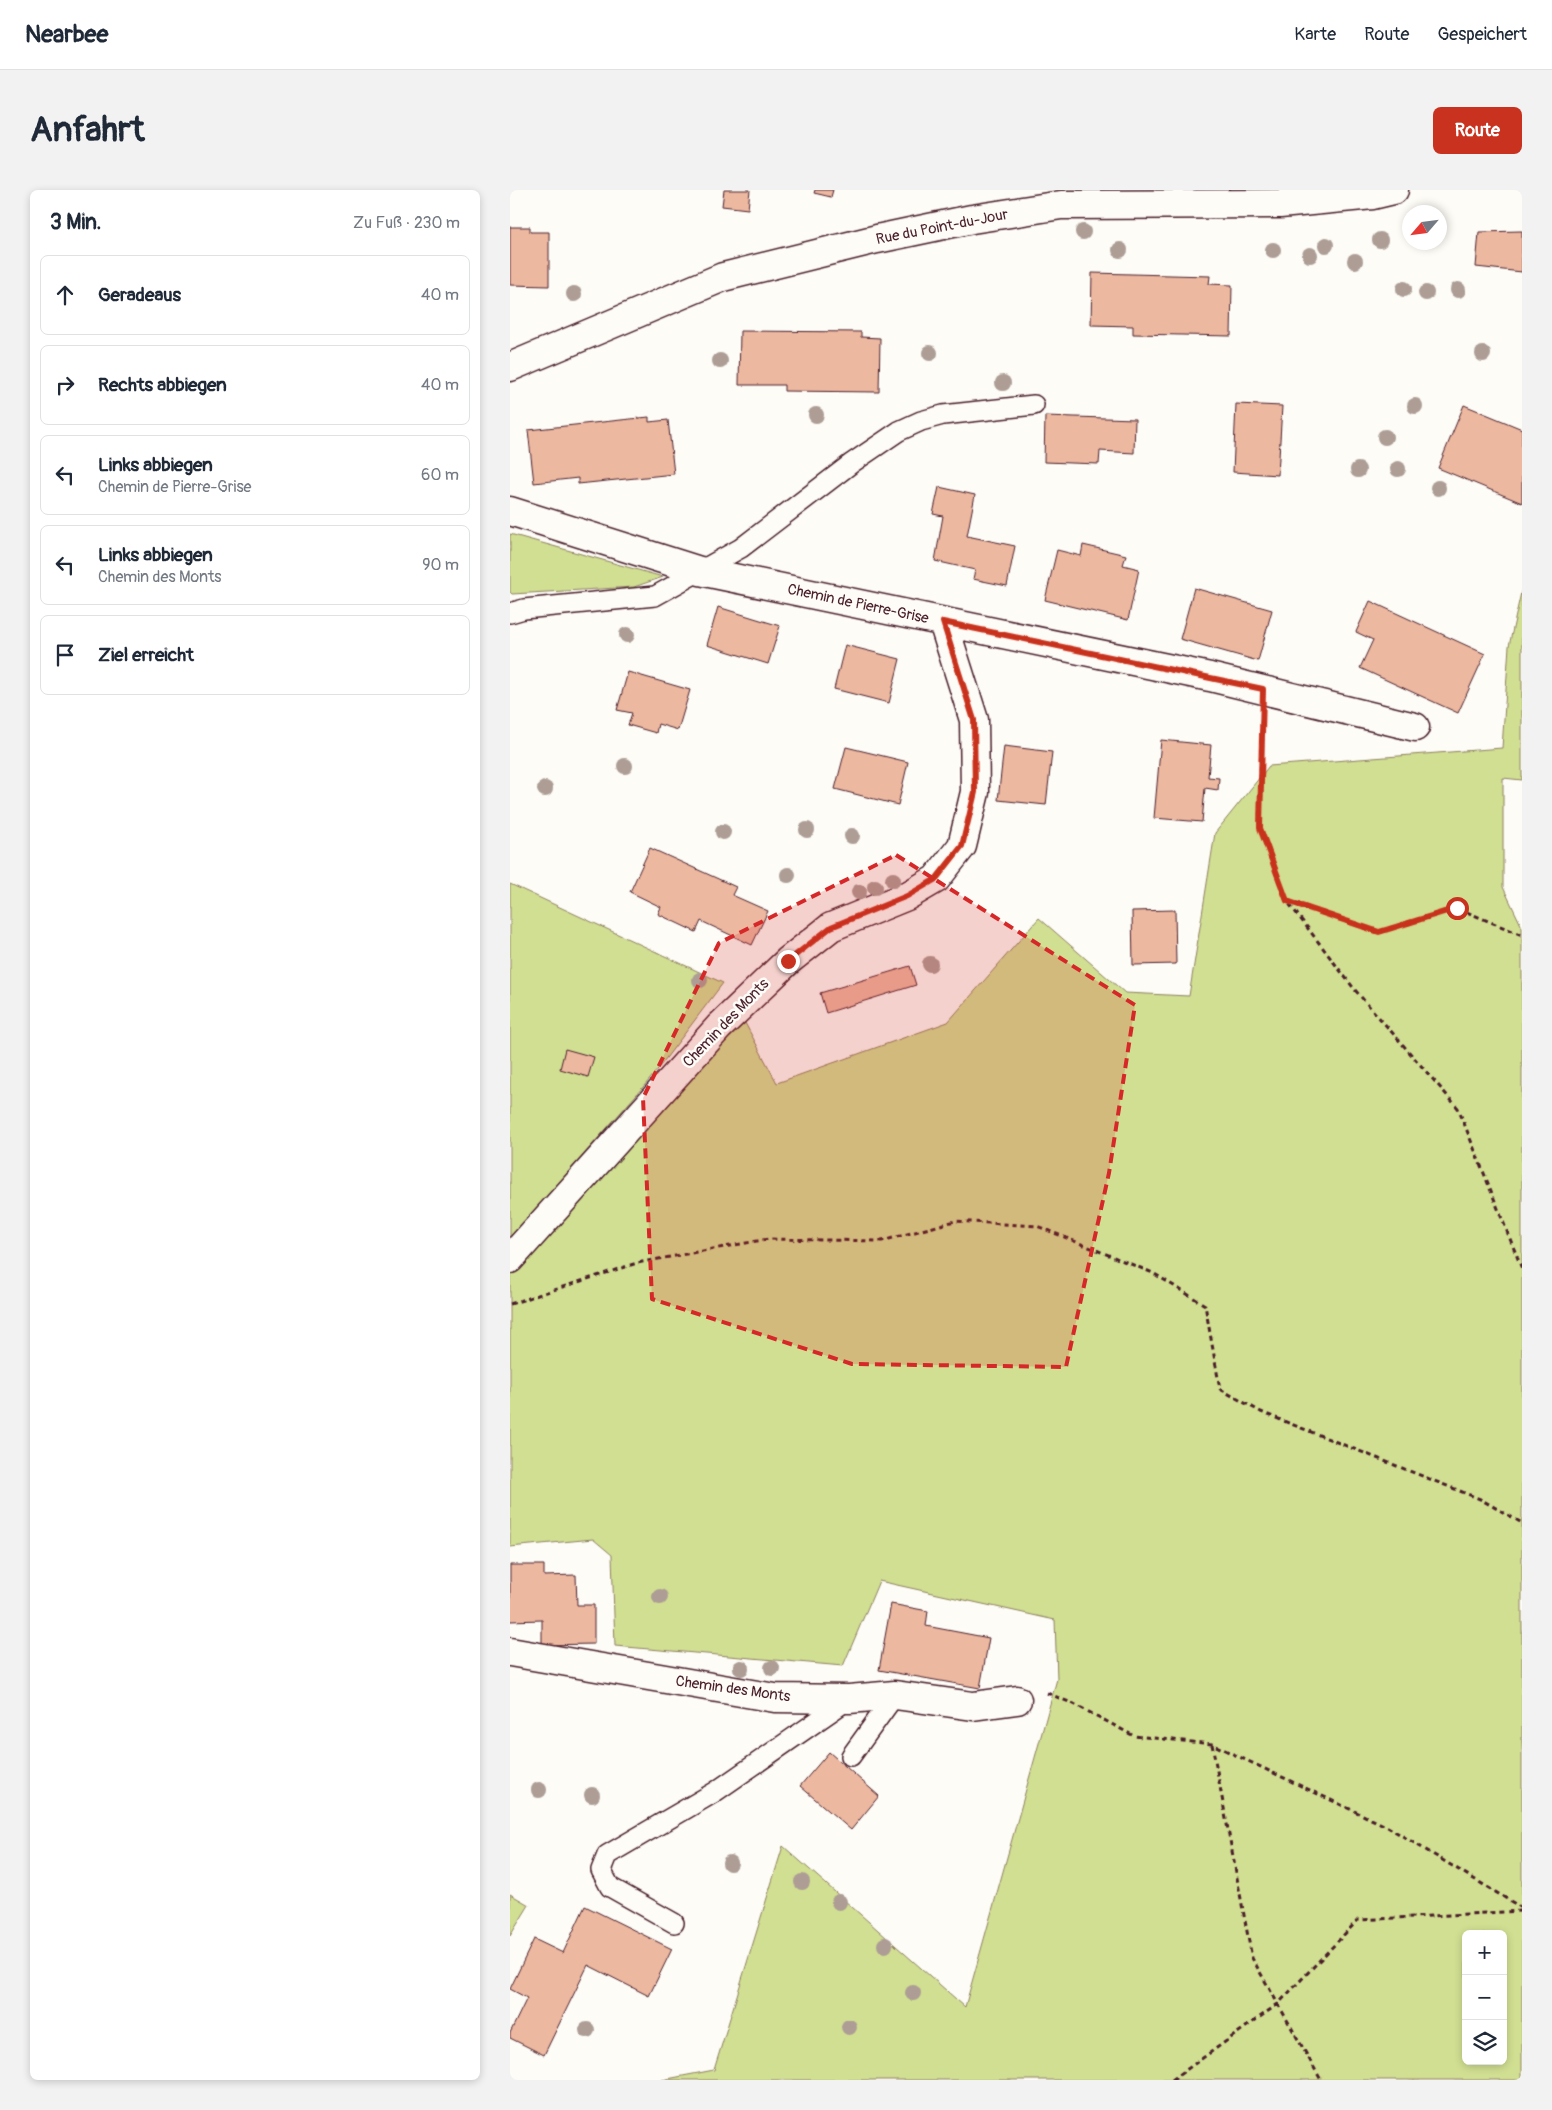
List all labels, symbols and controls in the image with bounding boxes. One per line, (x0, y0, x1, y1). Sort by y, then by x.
text: Nearbee (25, 20, 108, 49)
text: Karte (1294, 23, 1336, 46)
text: Route (1364, 23, 1409, 46)
text: Gespeichert (1437, 23, 1527, 46)
button: Route (1433, 107, 1522, 154)
text: Anfahrt (30, 108, 145, 152)
street label: Rue du Point-du-Jour (874, 205, 1010, 249)
north arrow (1402, 205, 1447, 250)
text: 3 Min. (50, 209, 101, 236)
text: Zu Fuß · 230 m (353, 213, 460, 233)
icon: ahead (51, 281, 79, 309)
text: Geradeaus (98, 283, 181, 307)
text: 40 m (421, 285, 459, 305)
icon: right (51, 371, 79, 399)
text: Rechts abbiegen (98, 373, 227, 397)
text: 40 m (421, 375, 459, 395)
text: Links abbiegen (98, 453, 213, 477)
icon: left (51, 461, 79, 489)
text: 60 m (421, 465, 459, 485)
text: Chemin de Pierre-Grise (98, 477, 251, 497)
text: Links abbiegen (98, 543, 213, 567)
icon: left (51, 551, 79, 579)
text: 90 m (422, 555, 459, 575)
text: Chemin des Monts (98, 567, 222, 587)
street label: Chemin de Pierre-Grise (786, 580, 931, 628)
icon: arrive (51, 641, 79, 669)
text: Ziel erreicht (98, 643, 194, 667)
route start (1446, 897, 1469, 920)
route end (777, 950, 800, 973)
street label: Chemin des Monts (679, 975, 773, 1071)
street label: Chemin des Monts (674, 1672, 792, 1707)
map controls (1462, 1930, 1507, 2065)
button: + (1462, 1930, 1507, 1975)
button: − (1462, 1975, 1507, 2020)
button: layers (1462, 2020, 1507, 2065)

